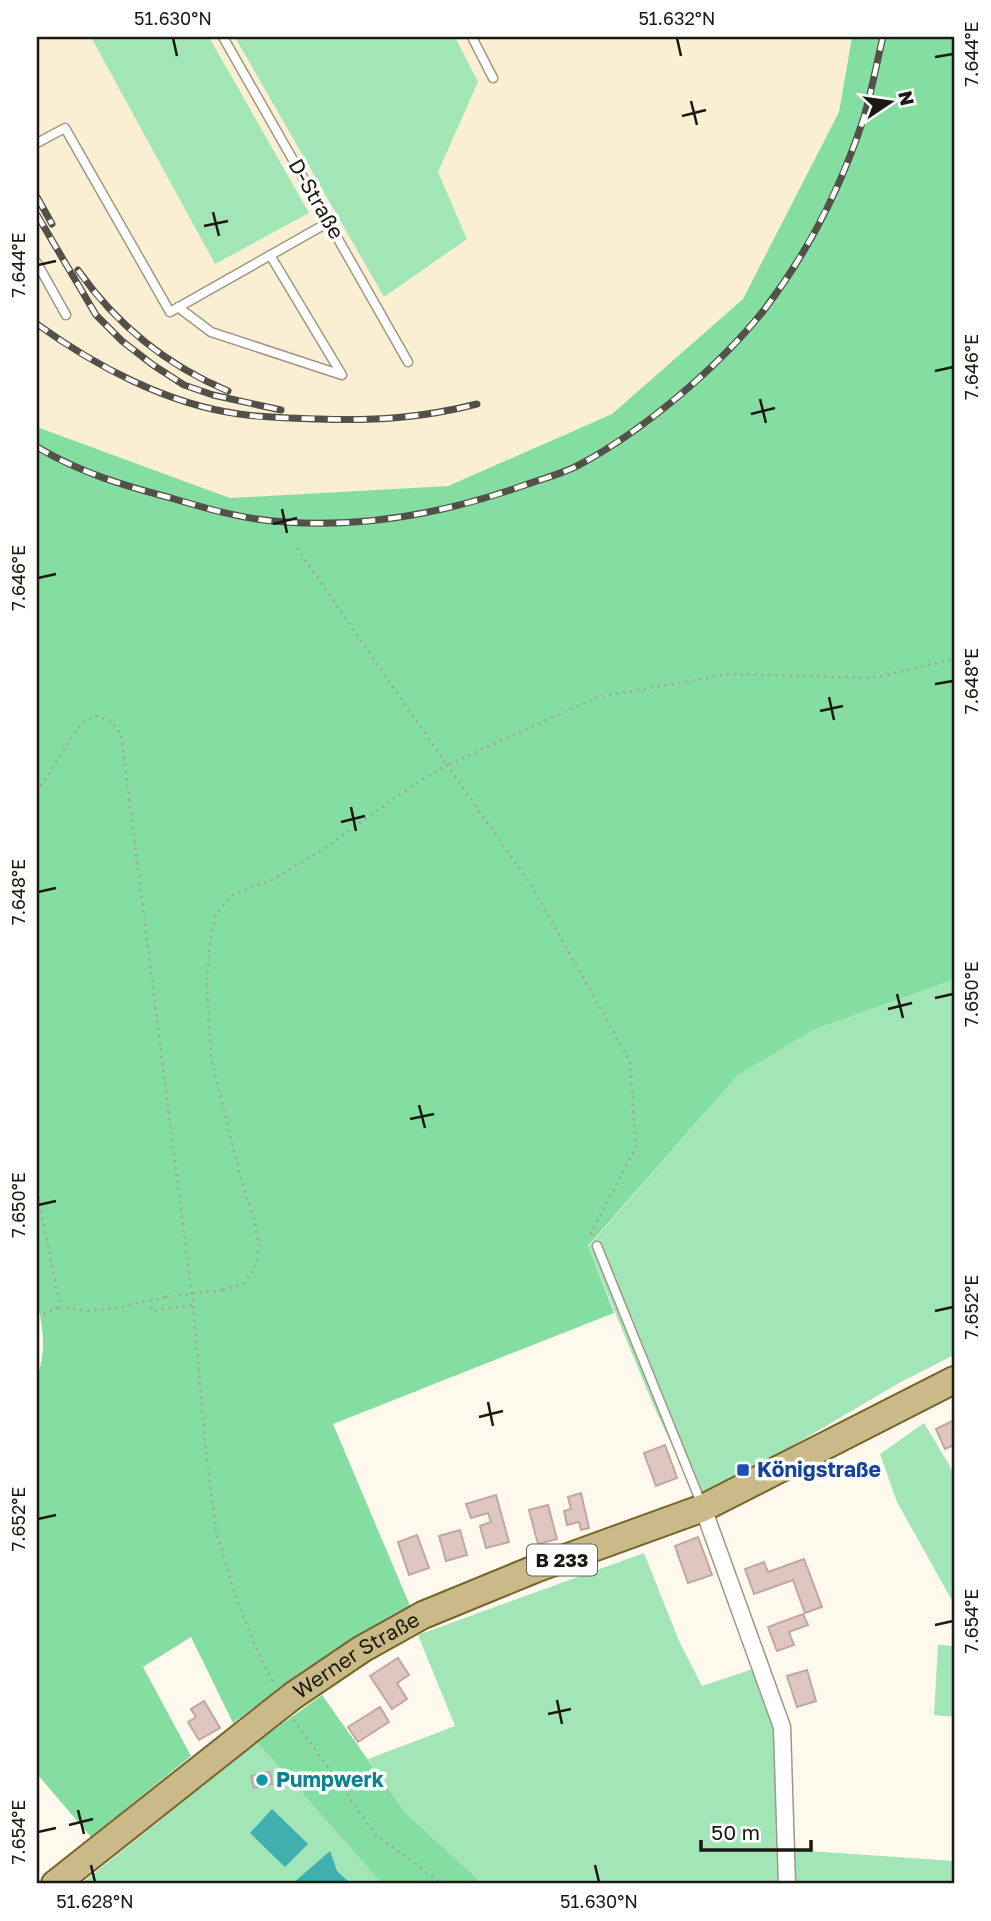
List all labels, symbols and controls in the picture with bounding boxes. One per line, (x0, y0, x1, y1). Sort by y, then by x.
text: 51.630°N (134, 7, 212, 29)
text: 51.632°N (638, 7, 716, 29)
text: 7.644°E (960, 22, 982, 86)
north arrow (855, 66, 925, 136)
text: N (894, 88, 920, 108)
street label: D-Straße (284, 154, 350, 243)
text: 7.644°E (7, 233, 29, 297)
text: 7.646°E (960, 334, 982, 400)
text: 7.646°E (7, 545, 29, 611)
text: 7.648°E (960, 648, 982, 714)
text: 7.648°E (7, 859, 29, 925)
text: 7.650°E (960, 961, 982, 1027)
text: 7.650°E (7, 1172, 29, 1238)
text: 7.652°E (960, 1275, 982, 1339)
place label: Königstraße (757, 1456, 881, 1482)
marker: Königstraße (735, 1462, 751, 1478)
text: 7.652°E (7, 1487, 29, 1551)
road number: B 233 (527, 1544, 597, 1576)
text: 7.654°E (960, 1589, 982, 1653)
street label: Werner Straße (288, 1606, 424, 1704)
place label: Pumpwerk (276, 1766, 384, 1792)
marker: Pumpwerk (254, 1772, 270, 1788)
text: 7.654°E (7, 1800, 29, 1864)
scale bar (701, 1809, 811, 1853)
text: 50 m (711, 1819, 760, 1845)
text: 51.628°N (56, 1890, 134, 1912)
text: 51.630°N (560, 1890, 638, 1912)

